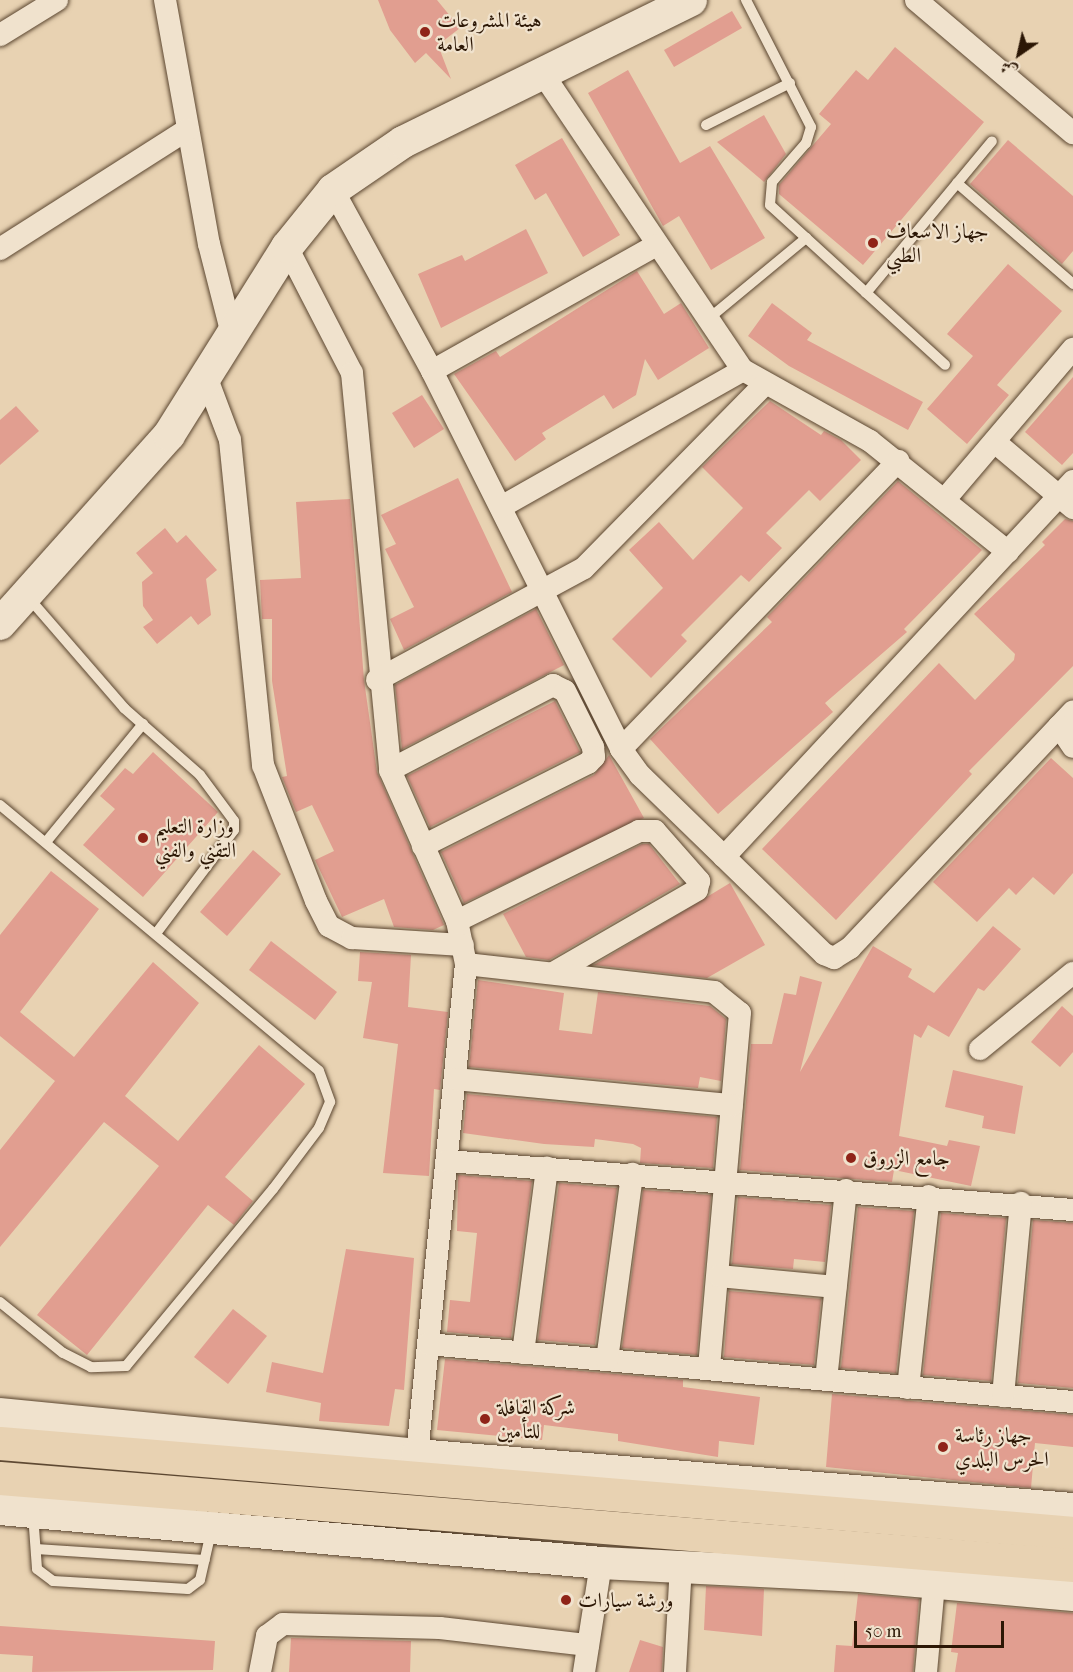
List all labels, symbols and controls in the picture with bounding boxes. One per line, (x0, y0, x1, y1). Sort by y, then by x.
place label: هيئة المشروعات العامة (437, 7, 542, 57)
north arrow (989, 24, 1049, 84)
marker: هيئة المشروعات العامة (418, 25, 432, 39)
text: ش (997, 57, 1021, 82)
place label: جهاز الاسعاف الطبي (886, 218, 989, 268)
marker: جهاز الاسعاف الطبي (864, 234, 882, 252)
place label: وزارة التعليم التقني والفني (155, 813, 236, 863)
marker: وزارة التعليم التقني والفني (136, 831, 150, 845)
place label: جامع الزروق (863, 1145, 950, 1171)
marker: جامع الزروق (844, 1151, 858, 1165)
place label: شركة القافلة للتأمين (497, 1394, 575, 1444)
marker: شركة القافلة للتأمين (478, 1412, 492, 1426)
place label: جهاز رئاسة الحرس البلدي (955, 1422, 1049, 1472)
marker: جهاز رئاسة الحرس البلدي (936, 1440, 950, 1454)
place label: ورشة سيارات (578, 1587, 673, 1613)
marker: ورشة سيارات (559, 1593, 573, 1607)
scale bar (857, 1609, 1007, 1647)
text: 50 m (865, 1621, 901, 1642)

